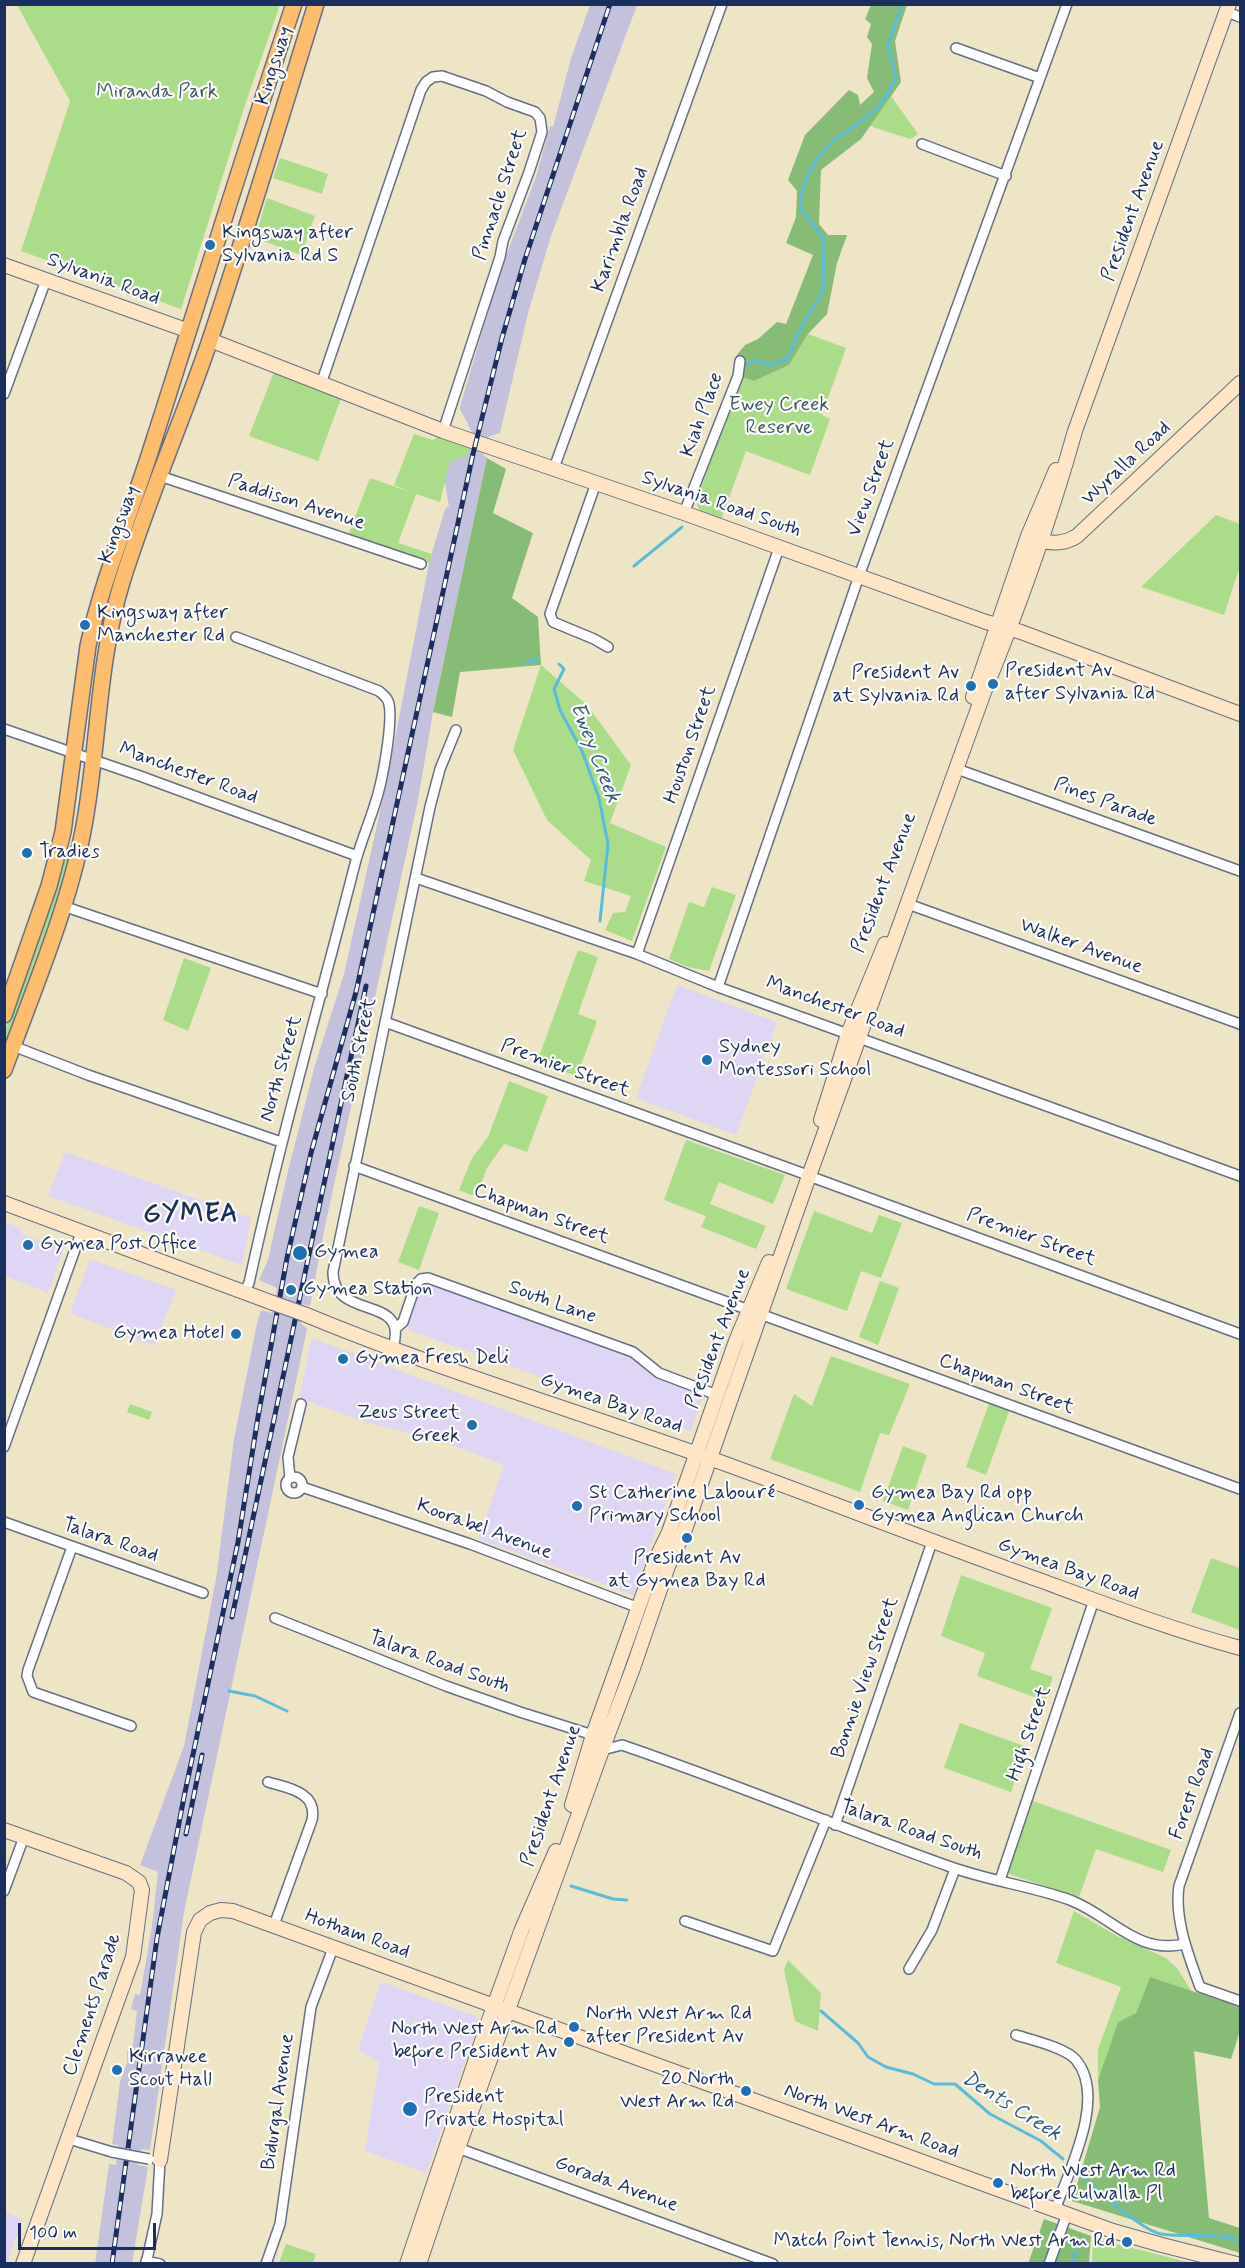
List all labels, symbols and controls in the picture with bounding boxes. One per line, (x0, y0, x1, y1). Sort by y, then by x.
street label: Kingsway (252, 24, 298, 108)
park label: Miranda Park (96, 81, 218, 105)
street label: Pinnacle Street (469, 126, 533, 264)
street label: President Avenue (1097, 137, 1171, 285)
street label: Karimbla Road (587, 164, 655, 296)
place label: Kingsway after Sylvania Rd S (222, 222, 353, 269)
marker: Kingsway after Sylvania Rd S (203, 238, 217, 252)
street label: Sylvania Road (43, 249, 163, 311)
street label: Kiah Place (677, 369, 729, 461)
park label: Ewey Creek Reserve (729, 394, 829, 441)
street label: Wyralla Road (1077, 417, 1177, 511)
street label: View Street (843, 436, 901, 540)
street label: Sylvania Road South (638, 466, 804, 544)
street label: Paddison Avenue (225, 470, 367, 536)
street label: Kingsway (95, 483, 145, 567)
place label: Kingsway after Manchester Rd (97, 602, 228, 649)
marker: Kingsway after Manchester Rd (78, 618, 92, 632)
place label: President Av after Sylvania Rd (1005, 660, 1155, 707)
place label: President Av at Sylvania Rd (833, 662, 959, 709)
marker: President Av after Sylvania Rd (986, 677, 1000, 691)
marker: President Av at Sylvania Rd (964, 679, 978, 693)
street label: Houston Street (660, 683, 722, 807)
water label: Ewey Creek (563, 699, 625, 807)
street label: Manchester Road (115, 738, 261, 810)
street label: Pines Parade (1050, 773, 1160, 833)
street label: President Avenue (847, 809, 923, 957)
place label: Tradies (39, 841, 100, 865)
marker: Tradies (20, 846, 34, 860)
street label: Walker Avenue (1016, 914, 1146, 980)
street label: Manchester Road (762, 972, 908, 1044)
street label: South Street (337, 996, 383, 1104)
street label: North Street (255, 1013, 309, 1125)
street label: Premier Street (497, 1035, 633, 1103)
place label: Sydney Montessori School (719, 1036, 871, 1083)
marker: Sydney Montessori School (700, 1053, 714, 1067)
street label: Chapman Street (470, 1179, 612, 1251)
district label: GYMEA (145, 1200, 237, 1232)
street label: Premier Street (963, 1204, 1099, 1272)
place label: Gymea Post Office (40, 1233, 197, 1257)
marker: Gymea Post Office (21, 1238, 35, 1252)
place label: Gymea (314, 1241, 379, 1265)
marker: Gymea (291, 1244, 309, 1262)
street label: President Avenue (681, 1265, 757, 1413)
street label: South Lane (505, 1276, 599, 1330)
place label: Gymea Station (303, 1278, 432, 1302)
marker: Gymea Station (284, 1283, 298, 1297)
place label: Gymea Hotel (113, 1322, 224, 1346)
marker: Gymea Hotel (229, 1327, 243, 1341)
place label: Gymea Fresh Deli (355, 1347, 509, 1371)
street label: Chapman Street (935, 1349, 1077, 1421)
marker: Gymea Fresh Deli (336, 1352, 350, 1366)
street label: Gymea Bay Road (537, 1368, 685, 1440)
place label: Zeus Street Greek (357, 1402, 460, 1449)
marker: Zeus Street Greek (465, 1418, 479, 1432)
place label: St Catherine Labouré Primary School (589, 1482, 775, 1529)
place label: Gymea Bay Rd opp Gymea Anglican Church (871, 1482, 1084, 1529)
street label: Koorabel Avenue (413, 1494, 555, 1566)
marker: Gymea Bay Rd opp Gymea Anglican Church (852, 1498, 866, 1512)
marker: St Catherine Labouré Primary School (570, 1499, 584, 1513)
street label: Talara Road (59, 1513, 161, 1569)
marker: President Av at Gymea Bay Rd (680, 1531, 694, 1545)
street label: Gymea Bay Road (994, 1533, 1142, 1607)
place label: President Av at Gymea Bay Rd (609, 1547, 765, 1594)
street label: Bonnie View Street (827, 1594, 905, 1762)
street label: Talara Road South (365, 1626, 513, 1700)
street label: High Street (1003, 1683, 1057, 1785)
street label: President Avenue (516, 1722, 588, 1870)
street label: Forest Road (1165, 1745, 1221, 1843)
street label: Talara Road South (837, 1795, 985, 1867)
street label: Hotham Road (301, 1905, 413, 1965)
street label: Clements Parade (59, 1930, 127, 2080)
place label: North West Arm Rd after President Av (586, 2003, 752, 2050)
place label: North West Arm Rd before President Av (391, 2018, 557, 2065)
marker: North West Arm Rd after President Av (567, 2020, 581, 2034)
street label: Bidurgal Avenue (258, 2032, 300, 2172)
marker: North West Arm Rd before President Av (562, 2035, 576, 2049)
place label: Kirrawee Scout Hall (129, 2046, 212, 2093)
marker: Kirrawee Scout Hall (110, 2063, 124, 2077)
water label: Dents Creek (957, 2067, 1065, 2147)
place label: 20 North West Arm Rd (620, 2068, 734, 2115)
street label: North West Arm Road (780, 2079, 962, 2165)
marker: 20 North West Arm Rd (739, 2084, 753, 2098)
place label: President Private Hospital (424, 2086, 564, 2133)
marker: President Private Hospital (401, 2100, 419, 2118)
street label: Gorada Avenue (551, 2152, 681, 2218)
place label: North West Arm Rd before Rulwalla Pl (1010, 2160, 1176, 2207)
marker: North West Arm Rd before Rulwalla Pl (991, 2176, 1005, 2190)
scale bar (21, 2211, 159, 2249)
text: 100 m (29, 2221, 77, 2245)
place label: Match Point Tennis, North West Arm Rd (774, 2230, 1115, 2254)
marker: Match Point Tennis, North West Arm Rd (1120, 2235, 1134, 2249)

